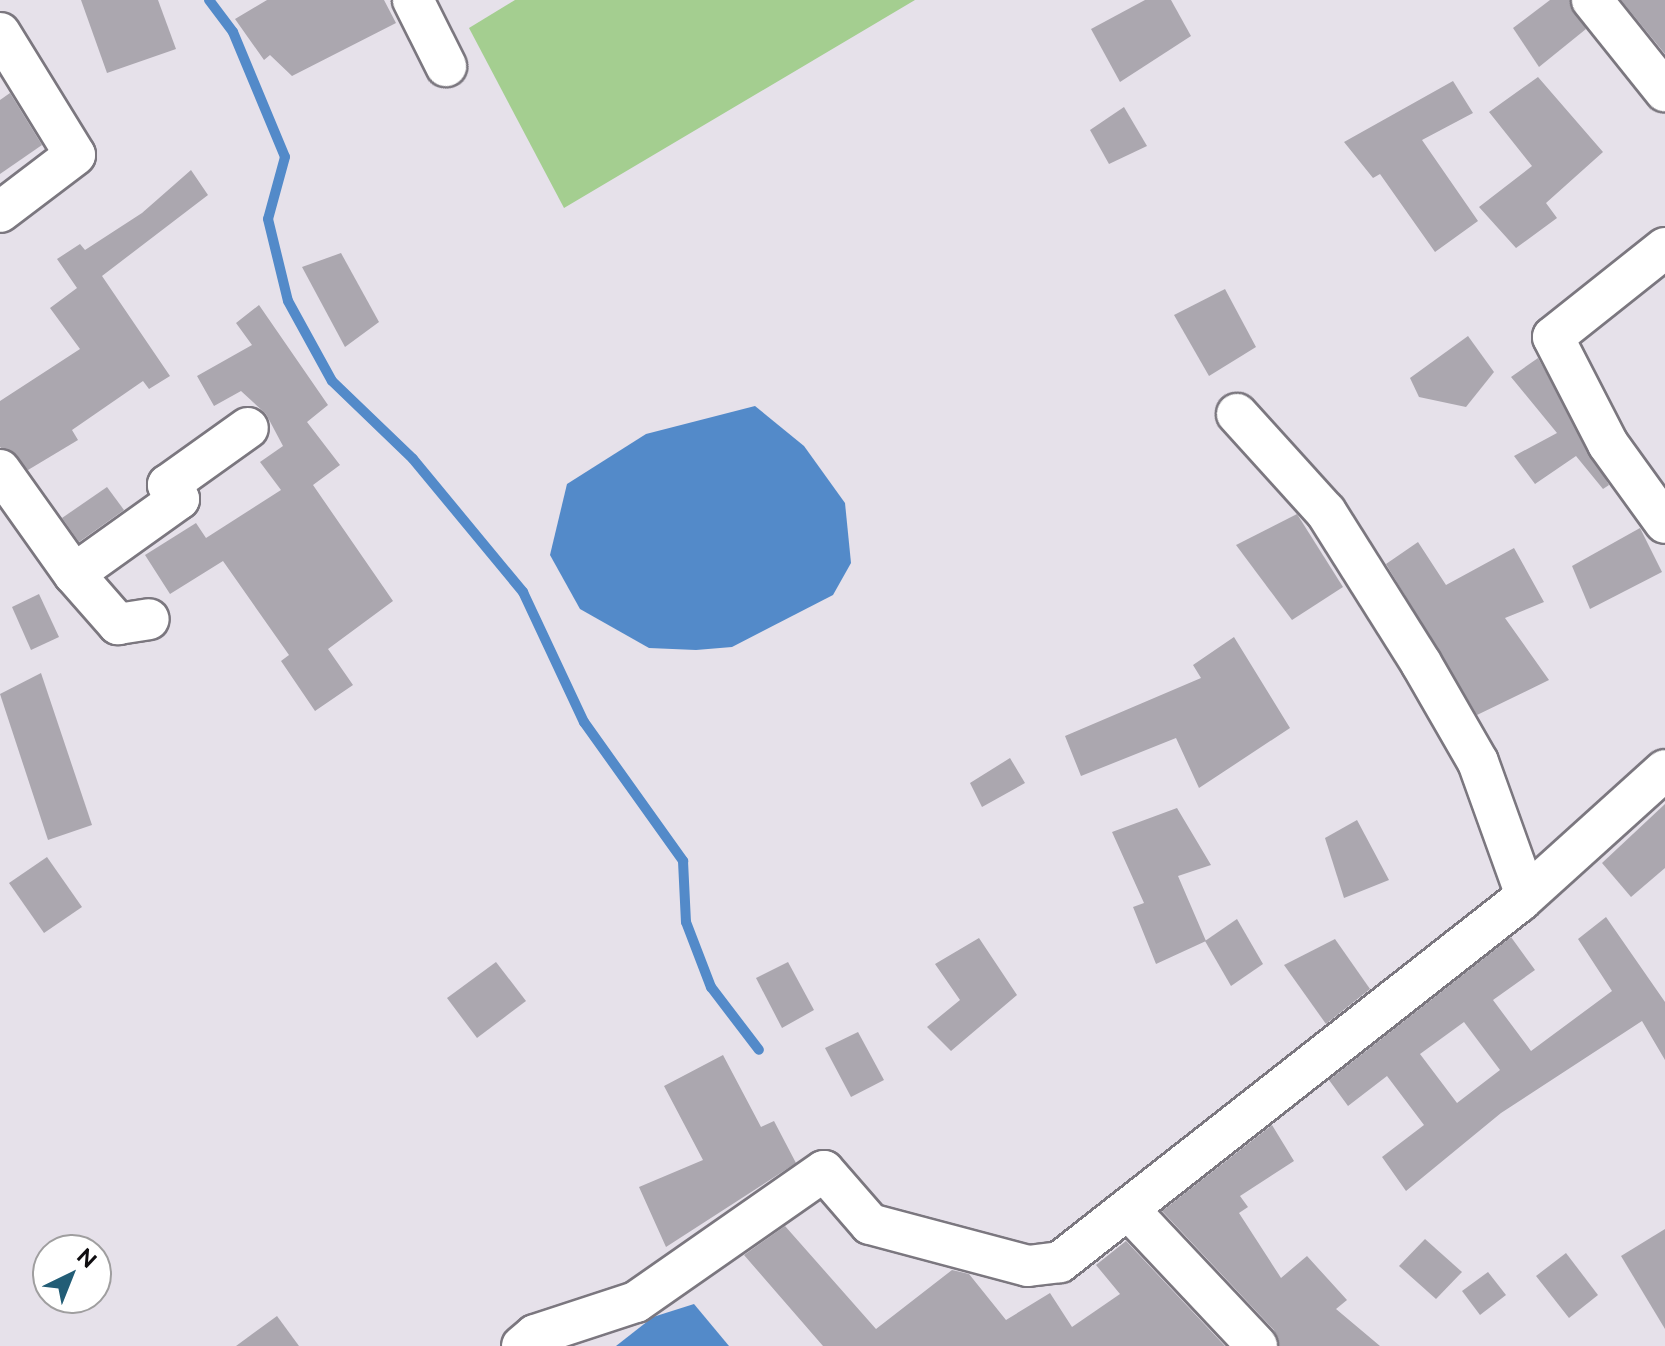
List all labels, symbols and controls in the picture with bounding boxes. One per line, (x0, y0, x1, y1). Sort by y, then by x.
north arrow (32, 1234, 112, 1314)
text: N (72, 1243, 102, 1273)

